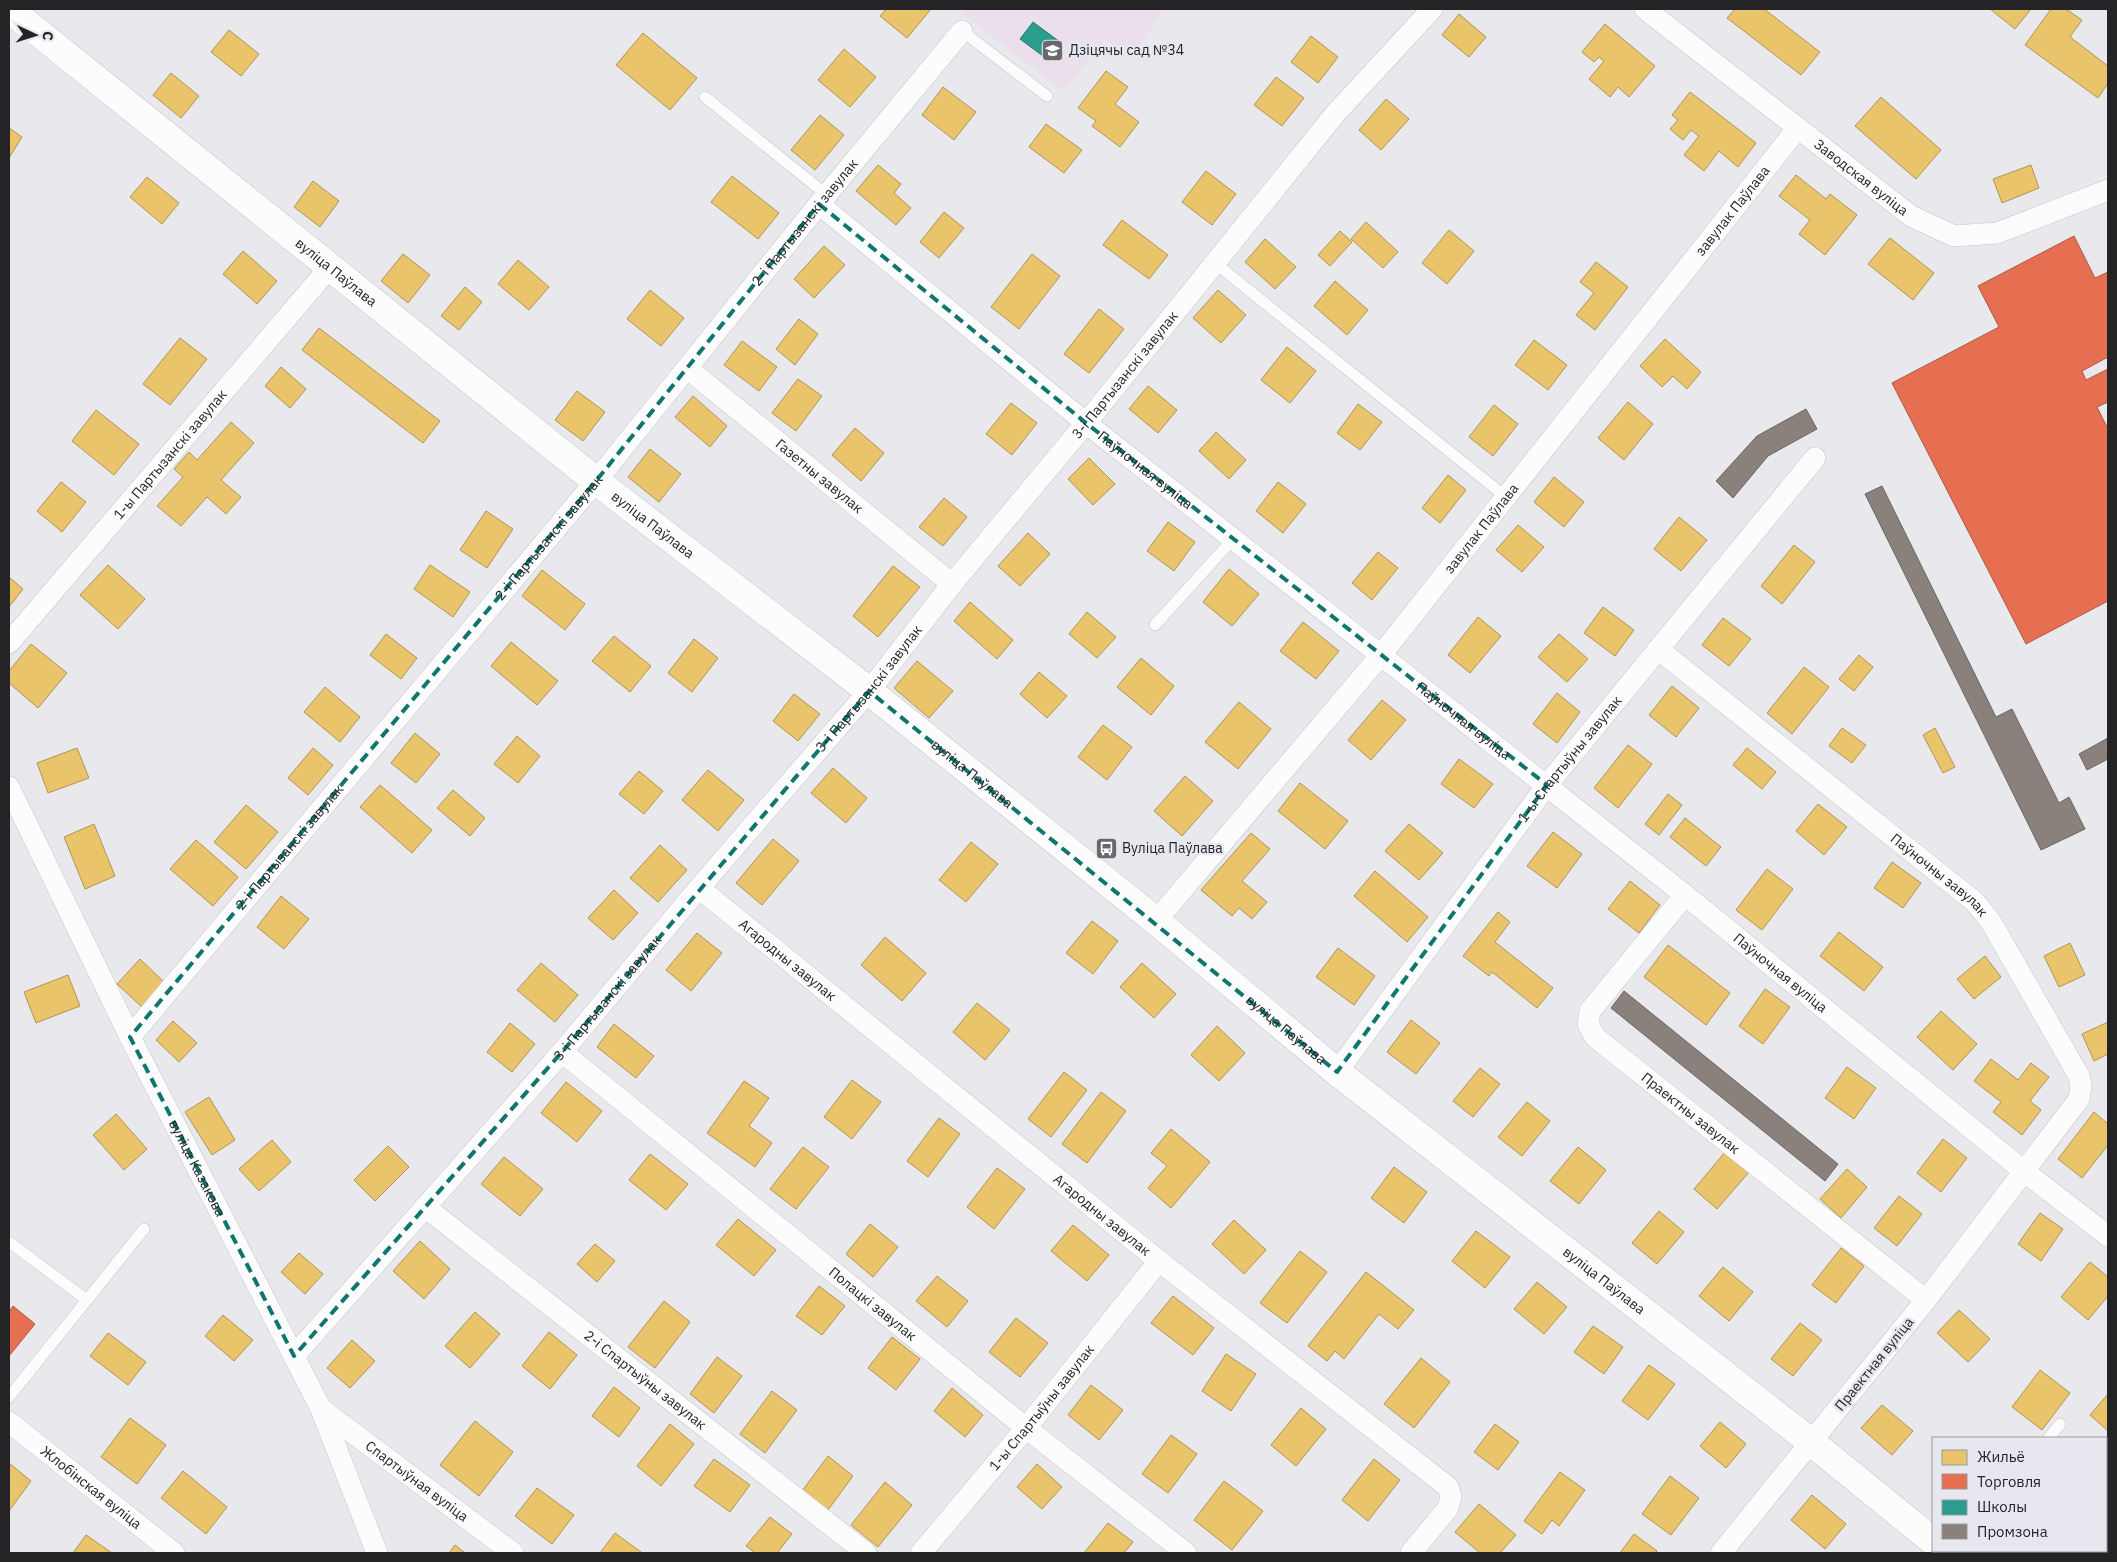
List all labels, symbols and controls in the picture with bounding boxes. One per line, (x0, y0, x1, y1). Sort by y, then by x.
north arrow (10, 10, 60, 60)
text: С (39, 31, 57, 41)
school or university icon: Дзіцячы сад №34 (1041, 38, 1065, 62)
place label: Дзіцячы сад №34 (1069, 41, 1184, 59)
street label: Заводская вуліца (1811, 135, 1912, 220)
street label: 2-і Партызанскі завулак (748, 155, 862, 290)
street label: завулак Паўлава (1691, 162, 1774, 259)
street label: вуліца Паўлава (292, 234, 381, 311)
street label: 3-і Партызанскі завулак (1068, 307, 1182, 442)
street label: 1-ы Партызанскі завулак (109, 385, 231, 523)
street label: Паўночная вуліца (1094, 427, 1197, 513)
street label: Газетны завулак (772, 435, 867, 517)
street label: 2-і Партызанскі завулак (491, 470, 607, 604)
street label: завулак Паўлава (1440, 479, 1523, 577)
street label: вуліца Паўлава (608, 487, 698, 563)
street label: 3-і Партызанскі завулак (811, 621, 926, 756)
street label: Паўночная вуліца (1412, 678, 1515, 764)
street label: 1-ы Спартыўны завулак (1514, 692, 1626, 826)
street label: вуліца Паўлава (928, 736, 1017, 812)
street label: 2-і Партызанскі завулак (231, 780, 347, 914)
street label: Паўночны завулак (1887, 829, 1992, 920)
bus stop icon: Вуліца Паўлава (1094, 836, 1118, 860)
place label: Вуліца Паўлава (1122, 839, 1223, 857)
street label: Агародны завулак (735, 915, 840, 1005)
street label: Паўночная вуліца (1730, 929, 1831, 1017)
street label: 3-і Партызанскі завулак (549, 931, 665, 1065)
street label: вуліца Паўлава (1242, 991, 1331, 1069)
street label: Праектны завулак (1638, 1068, 1744, 1158)
street label: вуліца Казакова (165, 1116, 230, 1220)
street label: Агародны завулак (1050, 1170, 1155, 1260)
street label: вуліца Паўлава (1559, 1243, 1649, 1319)
street label: Полацкі завулак (825, 1263, 921, 1345)
street label: Праектная вуліца (1831, 1313, 1918, 1415)
street label: 2-і Спартыўны завулак (581, 1326, 710, 1434)
street label: 1-ы Спартыўны завулак (985, 1341, 1098, 1474)
street label: Спартыўная вуліца (362, 1437, 473, 1526)
legend (1932, 1437, 2107, 1552)
street label: Жлобінская вуліца (37, 1442, 146, 1533)
text: Жильё (1977, 1447, 2025, 1466)
text: Торговля (1977, 1472, 2041, 1491)
text: Школы (1977, 1497, 2027, 1516)
text: Промзона (1977, 1522, 2048, 1541)

